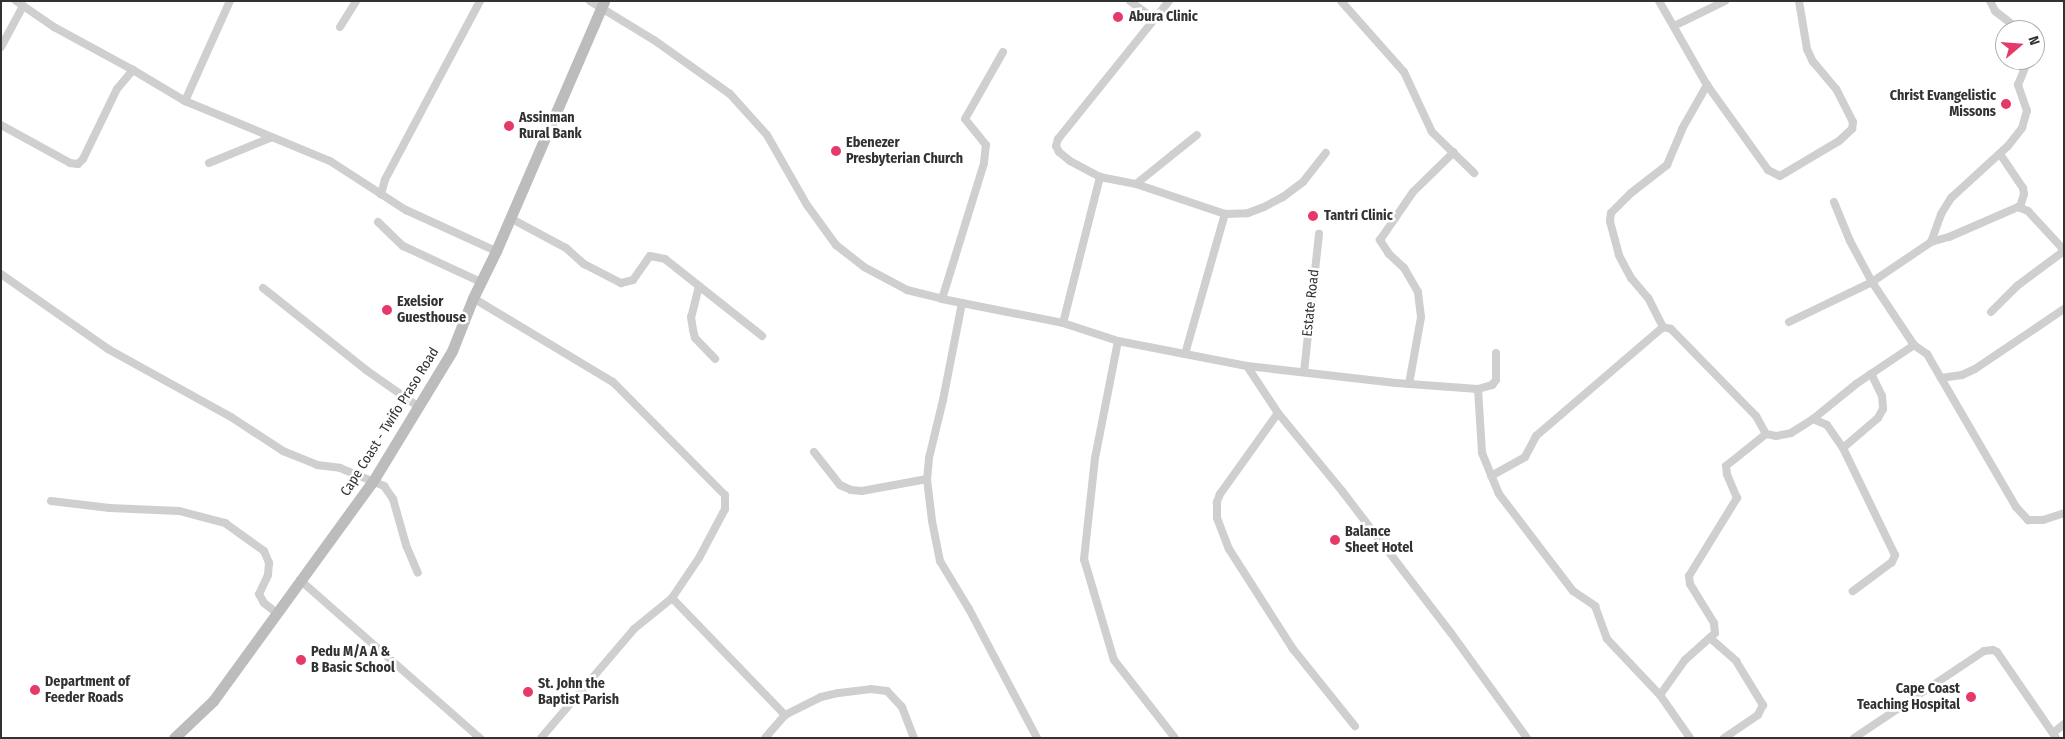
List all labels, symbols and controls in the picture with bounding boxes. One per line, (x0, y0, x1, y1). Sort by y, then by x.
place label: Abura Clinic (1129, 9, 1198, 25)
marker: Abura Clinic (1111, 10, 1125, 24)
north arrow (1995, 20, 2045, 70)
text: N (2024, 34, 2043, 47)
place label: Christ Evangelistic Missons (1890, 88, 1996, 120)
marker: Christ Evangelistic Missons (2000, 98, 2012, 110)
place label: Assinman Rural Bank (519, 110, 582, 142)
marker: Assinman Rural Bank (503, 120, 515, 132)
place label: Ebenezer Presbyterian Church (846, 135, 963, 168)
marker: Ebenezer Presbyterian Church (830, 145, 842, 157)
place label: Tantri Clinic (1324, 208, 1393, 224)
marker: Tantri Clinic (1306, 209, 1320, 223)
street label: Estate Road (1299, 269, 1323, 337)
place label: Exelsior Guesthouse (397, 294, 466, 326)
marker: Exelsior Guesthouse (381, 304, 393, 316)
street label: Cape Coast - Twifo Praso Road (337, 345, 443, 499)
place label: Balance Sheet Hotel (1345, 524, 1413, 556)
marker: Balance Sheet Hotel (1329, 534, 1341, 546)
place label: Pedu M/A A & B Basic School (311, 644, 395, 676)
marker: Pedu M/A A & B Basic School (295, 654, 307, 666)
place label: Department of Feeder Roads (45, 674, 130, 706)
place label: St. John the Baptist Parish (538, 676, 619, 709)
place label: Cape Coast Teaching Hospital (1857, 681, 1960, 714)
marker: Department of Feeder Roads (29, 684, 41, 696)
marker: St. John the Baptist Parish (522, 686, 534, 698)
marker: Cape Coast Teaching Hospital (1964, 690, 1978, 704)

